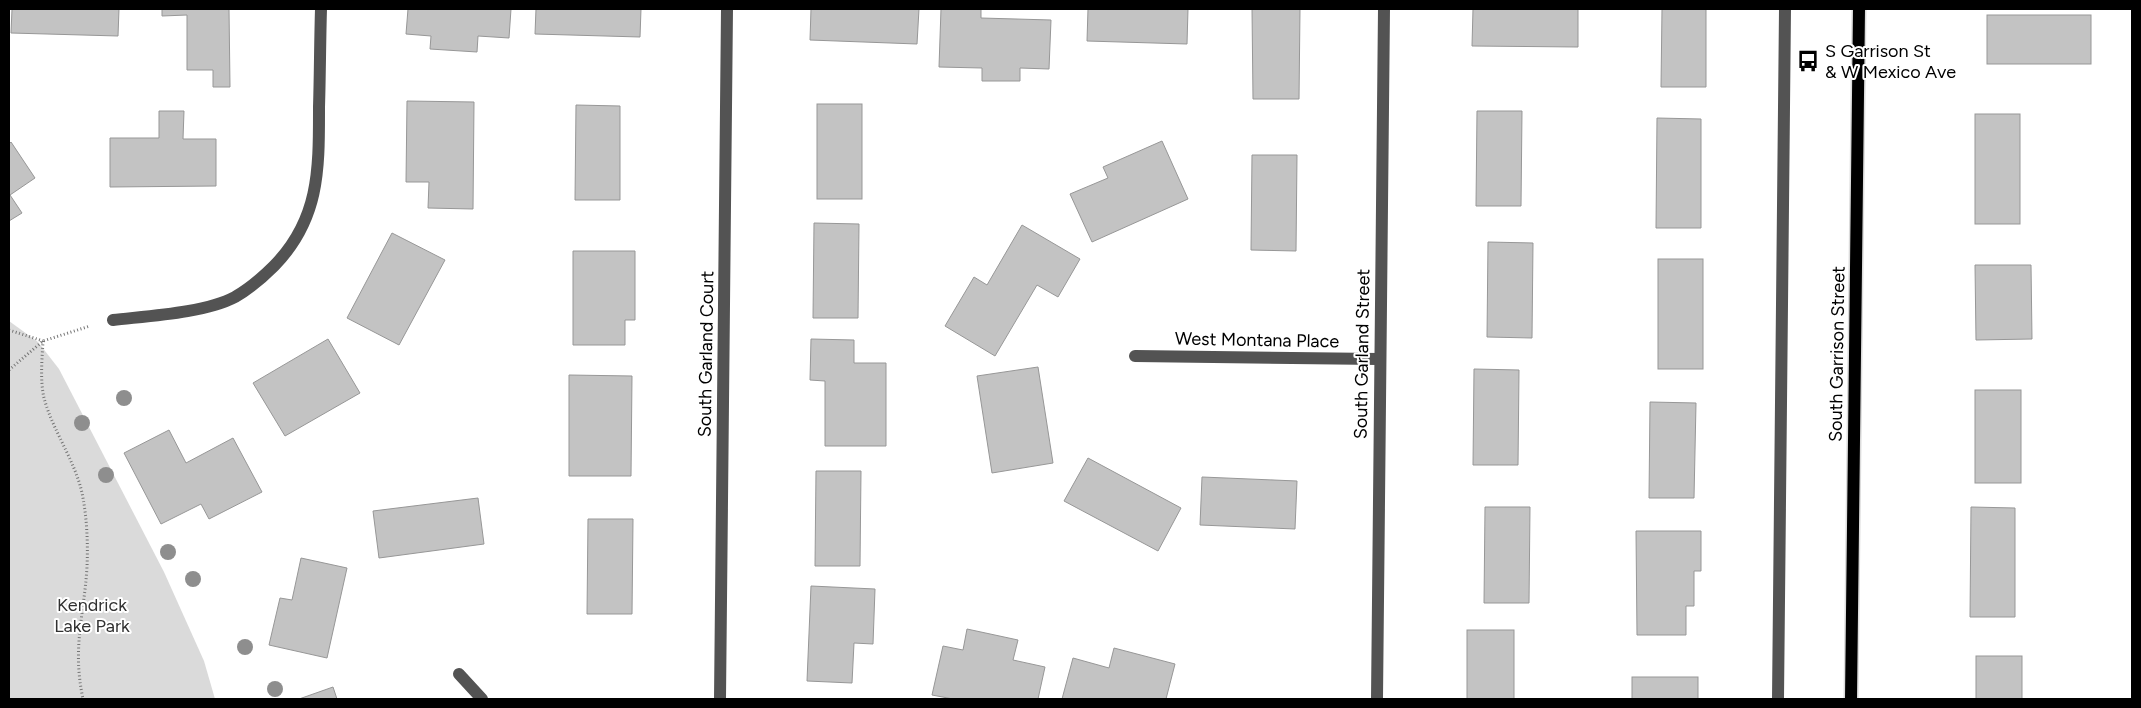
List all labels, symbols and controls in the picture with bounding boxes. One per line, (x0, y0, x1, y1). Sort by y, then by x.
place label: S Garrison St & W Mexico Ave (1825, 40, 1956, 83)
bus stop icon: S Garrison St & W Mexico Ave (1795, 48, 1821, 74)
street label: South Garrison Street (1824, 266, 1850, 442)
street label: South Garland Street (1350, 268, 1374, 439)
street label: South Garland Court (694, 270, 718, 437)
street label: West Montana Place (1175, 328, 1340, 352)
park label: Kendrick Lake Park (54, 594, 130, 637)

